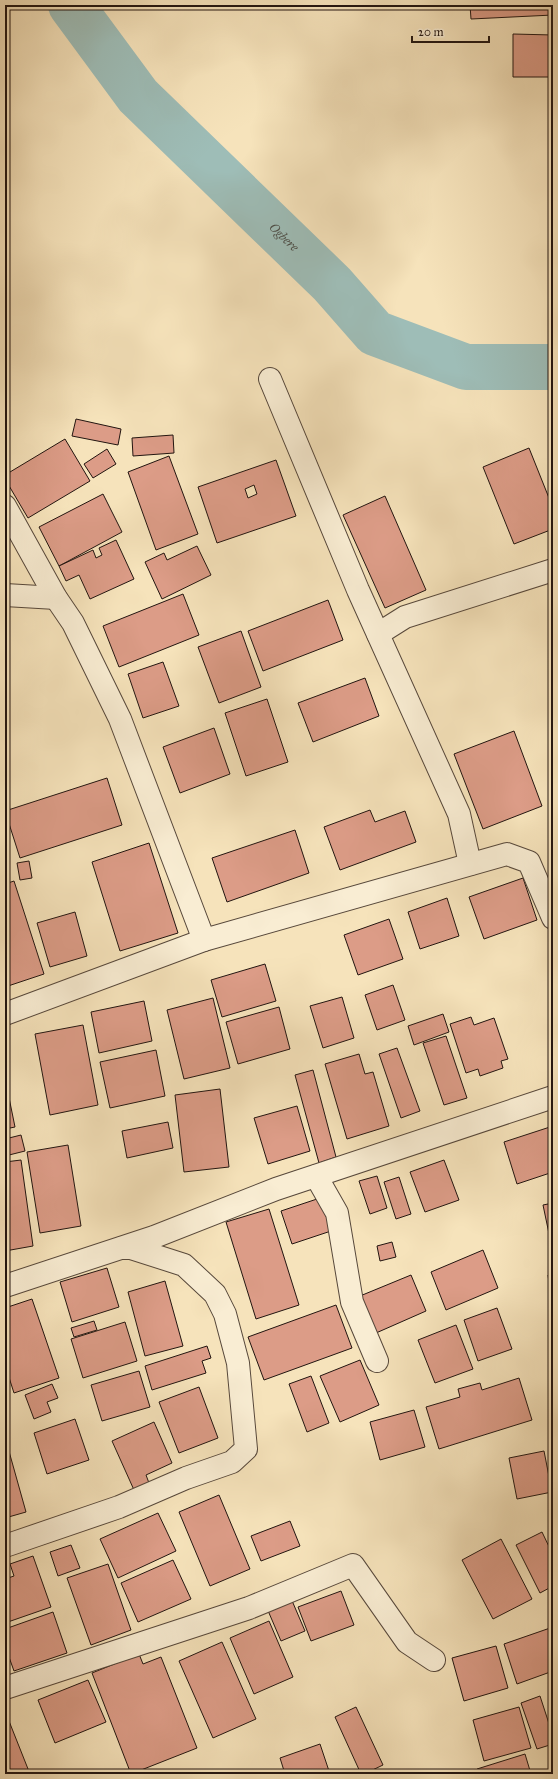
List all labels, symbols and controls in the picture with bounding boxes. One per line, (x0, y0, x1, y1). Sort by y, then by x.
scale bar (412, 18, 489, 44)
text: 20 m (418, 25, 444, 39)
water label: Ogbere (266, 219, 303, 256)

